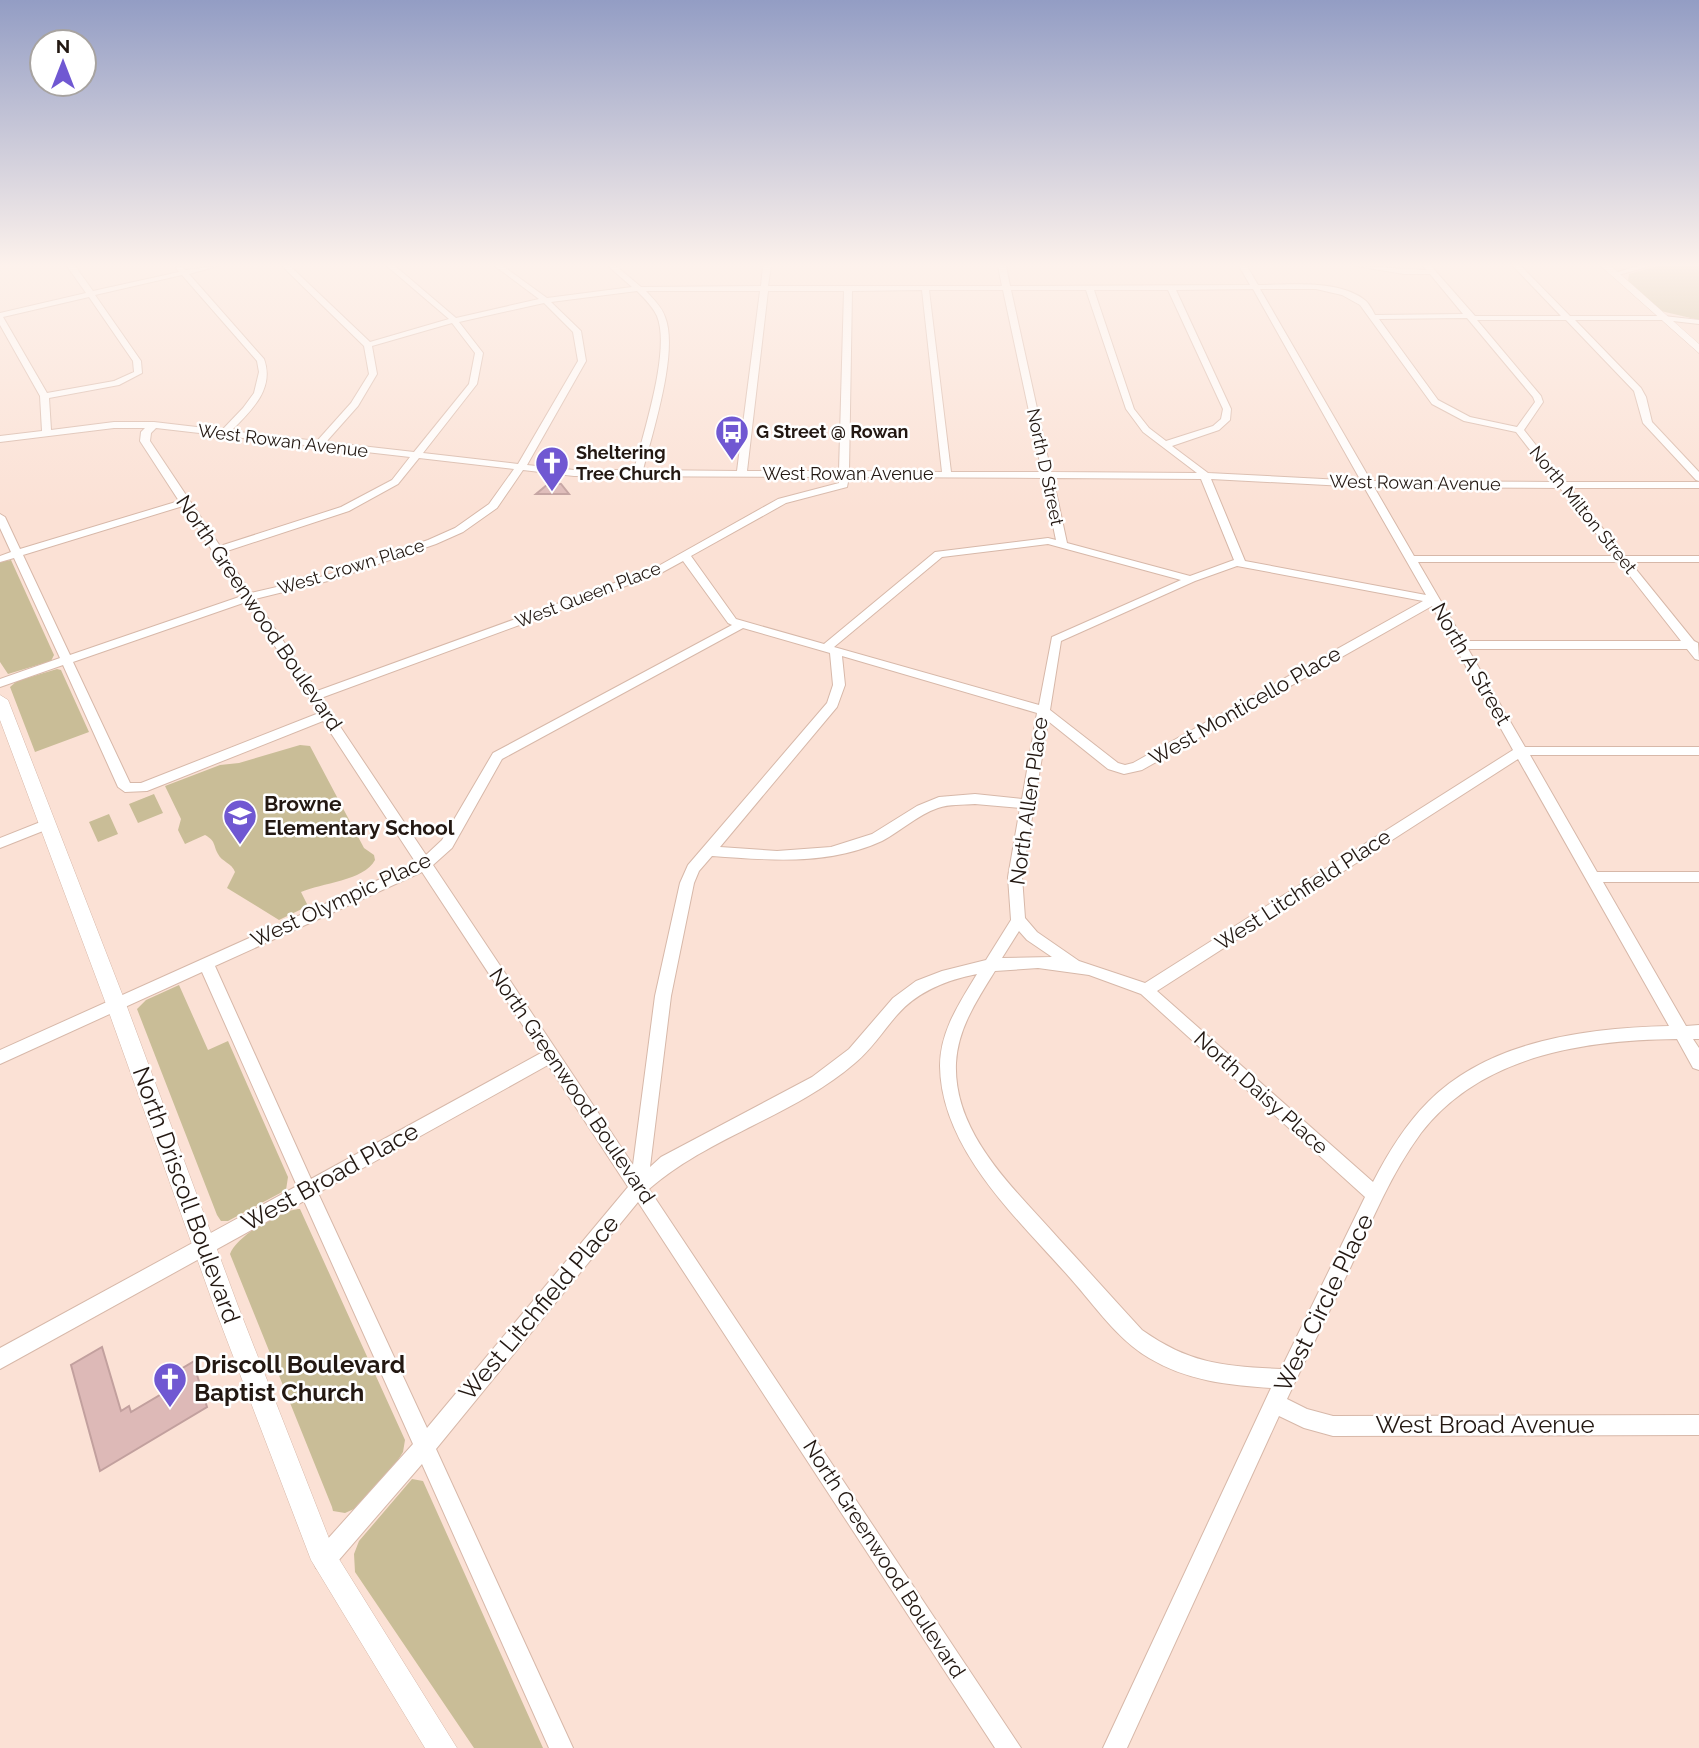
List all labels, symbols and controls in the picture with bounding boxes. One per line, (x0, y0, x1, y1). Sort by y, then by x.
north arrow (28, 28, 98, 98)
text: N (56, 35, 70, 57)
street label: North D Street (1023, 406, 1068, 527)
bus stop icon: G Street @ Rowan (713, 413, 751, 462)
street label: West Rowan Avenue (197, 420, 370, 461)
place label: G Street @ Rowan (756, 421, 908, 442)
place label: Sheltering Tree Church (576, 442, 681, 484)
street label: North Milton Street (1525, 442, 1641, 578)
church icon: Sheltering Tree Church (533, 444, 571, 493)
street label: West Rowan Avenue (762, 463, 934, 484)
street label: West Rowan Avenue (1329, 471, 1501, 495)
street label: North Greenwood Boulevard (171, 490, 348, 735)
street label: West Crown Place (275, 534, 427, 599)
street label: West Queen Place (512, 557, 664, 632)
street label: North A Street (1426, 598, 1517, 729)
street label: West Monticello Place (1145, 641, 1345, 771)
street label: North Allen Place (1004, 715, 1053, 887)
place label: Browne Elementary School (264, 791, 455, 840)
school or university icon: Browne Elementary School (221, 797, 259, 846)
street label: West Litchfield Place (1210, 824, 1395, 956)
street label: West Olympic Place (247, 847, 435, 952)
street label: North Greenwood Boulevard (484, 963, 661, 1208)
street label: North Daisy Place (1189, 1026, 1333, 1159)
street label: North Driscoll Boulevard (127, 1063, 246, 1327)
street label: West Broad Place (236, 1116, 423, 1237)
street label: West Litchfield Place (453, 1209, 625, 1406)
street label: West Circle Place (1268, 1209, 1379, 1397)
place label: Driscoll Boulevard Baptist Church (194, 1350, 405, 1407)
church icon: Driscoll Boulevard Baptist Church (151, 1360, 189, 1409)
street label: West Broad Avenue (1375, 1410, 1595, 1439)
street label: North Greenwood Boulevard (798, 1435, 971, 1682)

